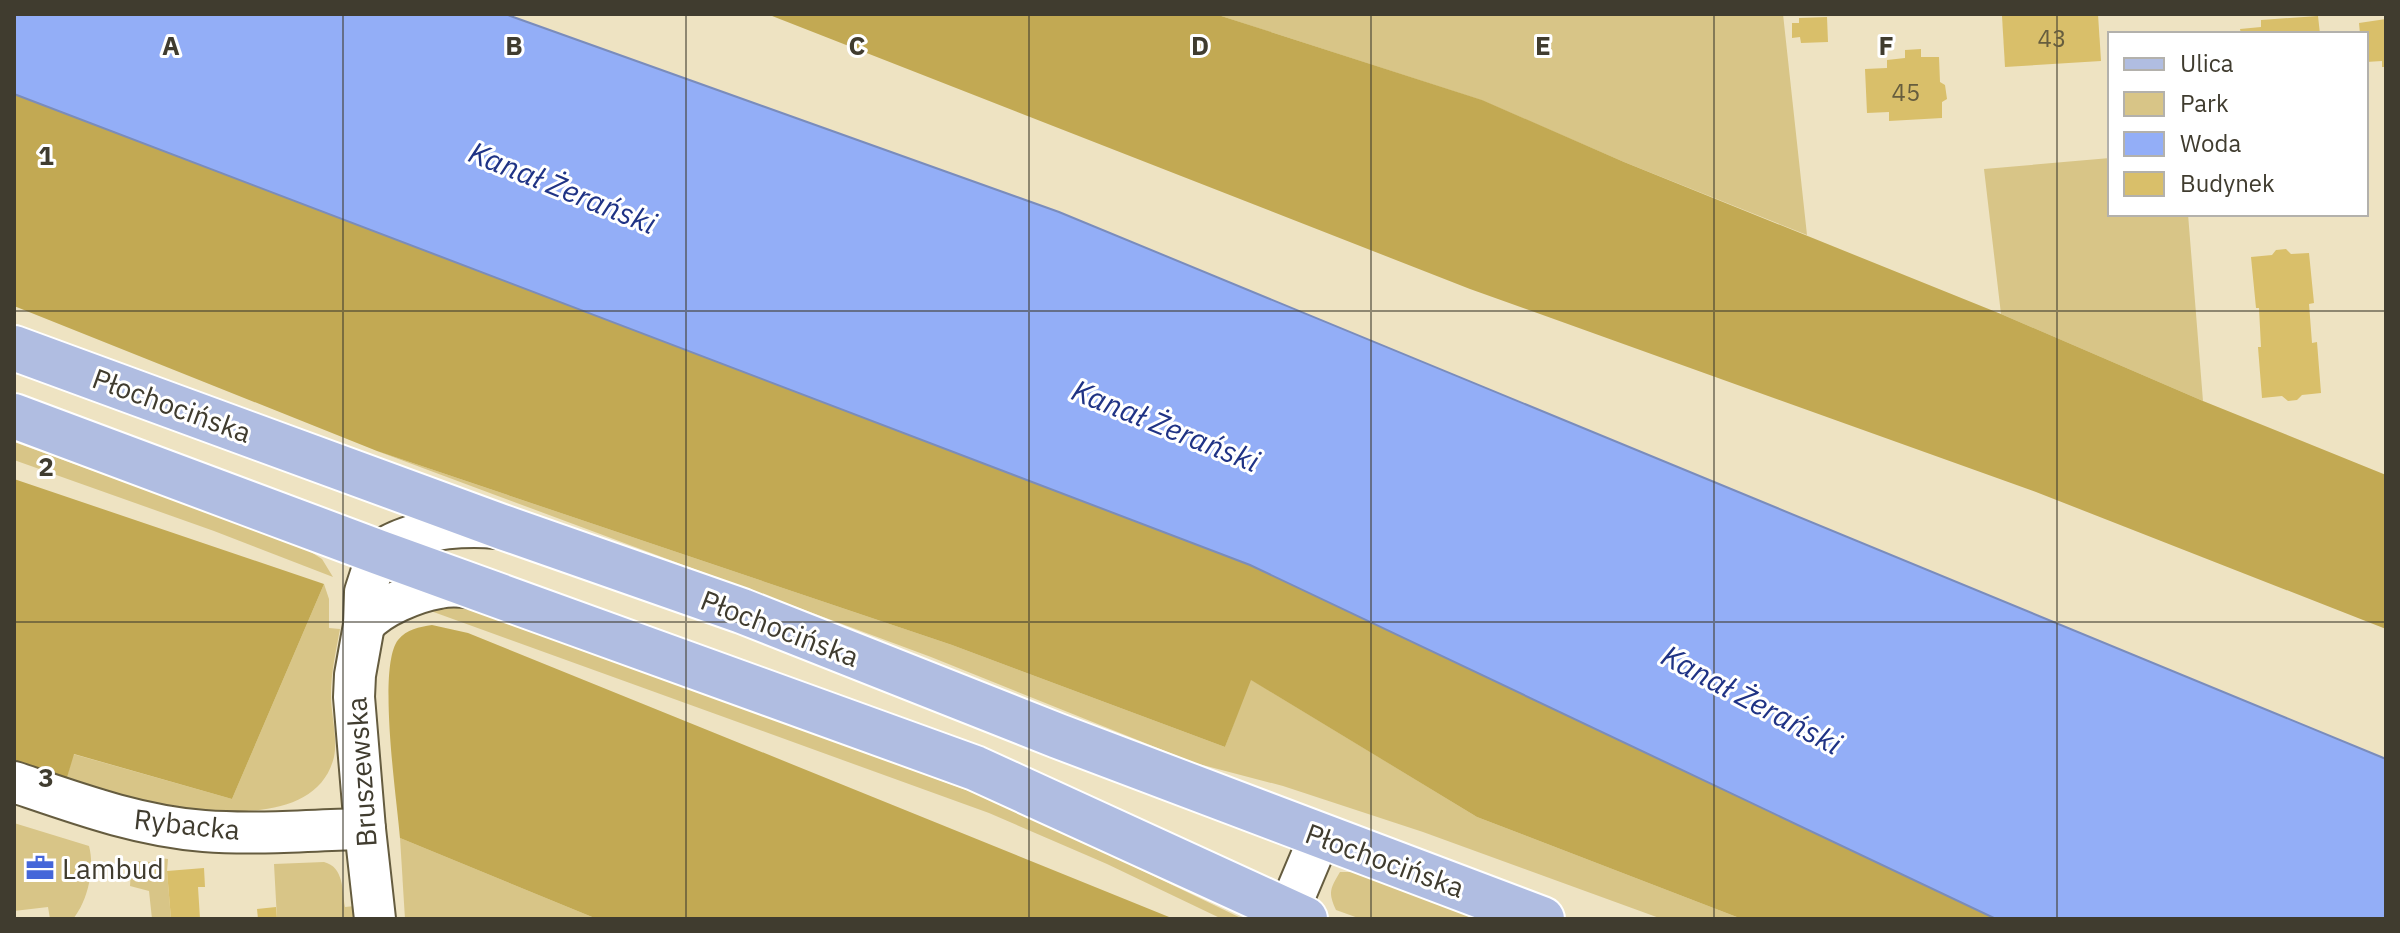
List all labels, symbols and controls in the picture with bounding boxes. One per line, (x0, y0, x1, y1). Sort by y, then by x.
house number: 43 (2038, 22, 2066, 54)
text: A (162, 28, 180, 62)
text: B (505, 28, 523, 62)
text: C (849, 28, 866, 62)
text: D (1191, 28, 1209, 62)
text: E (1535, 28, 1551, 62)
text: F (1878, 28, 1894, 62)
legend (2108, 32, 2368, 216)
text: Ulica (2180, 47, 2234, 79)
house number: 45 (1892, 76, 1920, 108)
text: Park (2180, 87, 2229, 119)
text: Woda (2180, 127, 2241, 159)
water label: Kanał Żerański (464, 132, 662, 242)
text: 1 (38, 138, 54, 172)
text: Budynek (2180, 167, 2275, 199)
street label: Płochocińska (88, 359, 257, 451)
water label: Kanał Żerański (1067, 370, 1265, 480)
text: 2 (38, 449, 54, 483)
street label: Płochocińska (696, 581, 864, 675)
water label: Kanał Żerański (1655, 635, 1849, 763)
street label: Bruszewska (337, 696, 385, 848)
text: 3 (38, 760, 54, 794)
street label: Rybacka (132, 800, 242, 848)
street label: Płochocińska (1301, 814, 1470, 906)
place label: Lambud (62, 850, 164, 887)
office icon: Lambud (25, 853, 55, 883)

